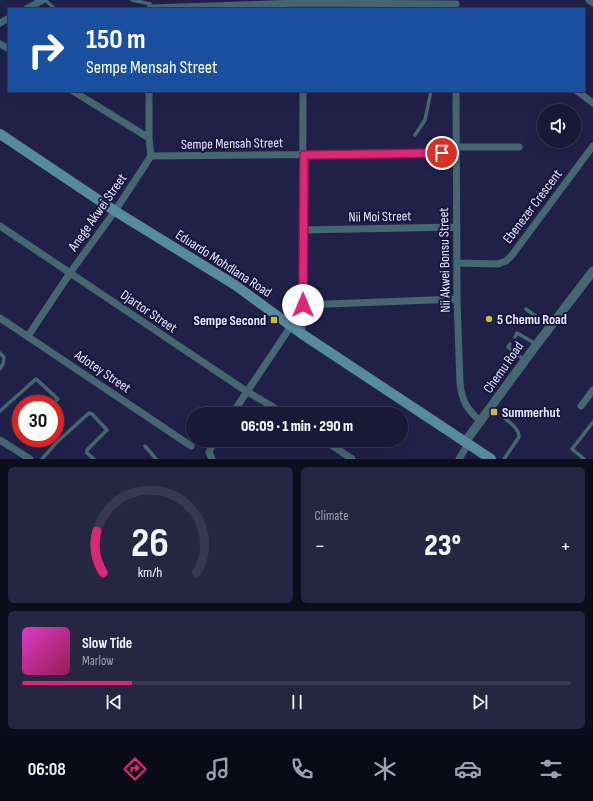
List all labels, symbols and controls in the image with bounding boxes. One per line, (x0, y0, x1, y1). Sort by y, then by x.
text: 150 m (86, 23, 146, 56)
icon: right (20, 24, 72, 76)
text: Sempe Mensah Street (86, 57, 218, 78)
map controls (537, 104, 581, 148)
button: sound (537, 104, 581, 148)
street label: Sempe Mensah Street (181, 134, 283, 153)
pin (425, 136, 459, 170)
icon: arrive (431, 142, 453, 164)
street label: Ebenezer Crescent (499, 166, 566, 247)
street label: Anege Akwei Street (64, 170, 130, 255)
street label: Nii Moi Street (348, 207, 412, 226)
street label: Nii Akwei Bonsu Street (435, 207, 454, 313)
street label: Eduardo Mohdlana Road (172, 226, 275, 301)
position arrow (282, 284, 324, 326)
street label: Djartor Street (117, 286, 180, 337)
place label: 5 Chemu Road (497, 311, 567, 328)
place label: Sempe Second (194, 312, 266, 329)
marker: 5 Chemu Road (484, 314, 494, 324)
marker: Sempe Second (269, 315, 279, 325)
street label: Chemu Road (480, 338, 527, 396)
street label: Adotey Street (70, 346, 134, 396)
speed limit sign: 30 (12, 395, 64, 447)
place label: Summerhut (502, 404, 561, 421)
marker: Summerhut (489, 407, 499, 417)
text: 06:09 · 1 min · 290 m (241, 417, 353, 436)
text: Climate (315, 508, 348, 524)
text: 26 (131, 519, 169, 568)
text: 23° (424, 528, 461, 564)
text: − (315, 533, 325, 560)
text: + (560, 533, 571, 560)
text: km/h (138, 564, 163, 581)
text: Slow Tide (82, 634, 132, 653)
text: Marlow (82, 653, 114, 669)
icon: previous (103, 691, 125, 713)
icon: pause (286, 691, 308, 713)
icon: next (469, 691, 491, 713)
icon: directions (121, 755, 149, 783)
icon: music (204, 755, 232, 783)
icon: phone (288, 755, 316, 783)
icon: climate (371, 755, 399, 783)
icon: car (454, 755, 482, 783)
icon: filters (537, 755, 565, 783)
text: 06:08 (28, 759, 66, 780)

